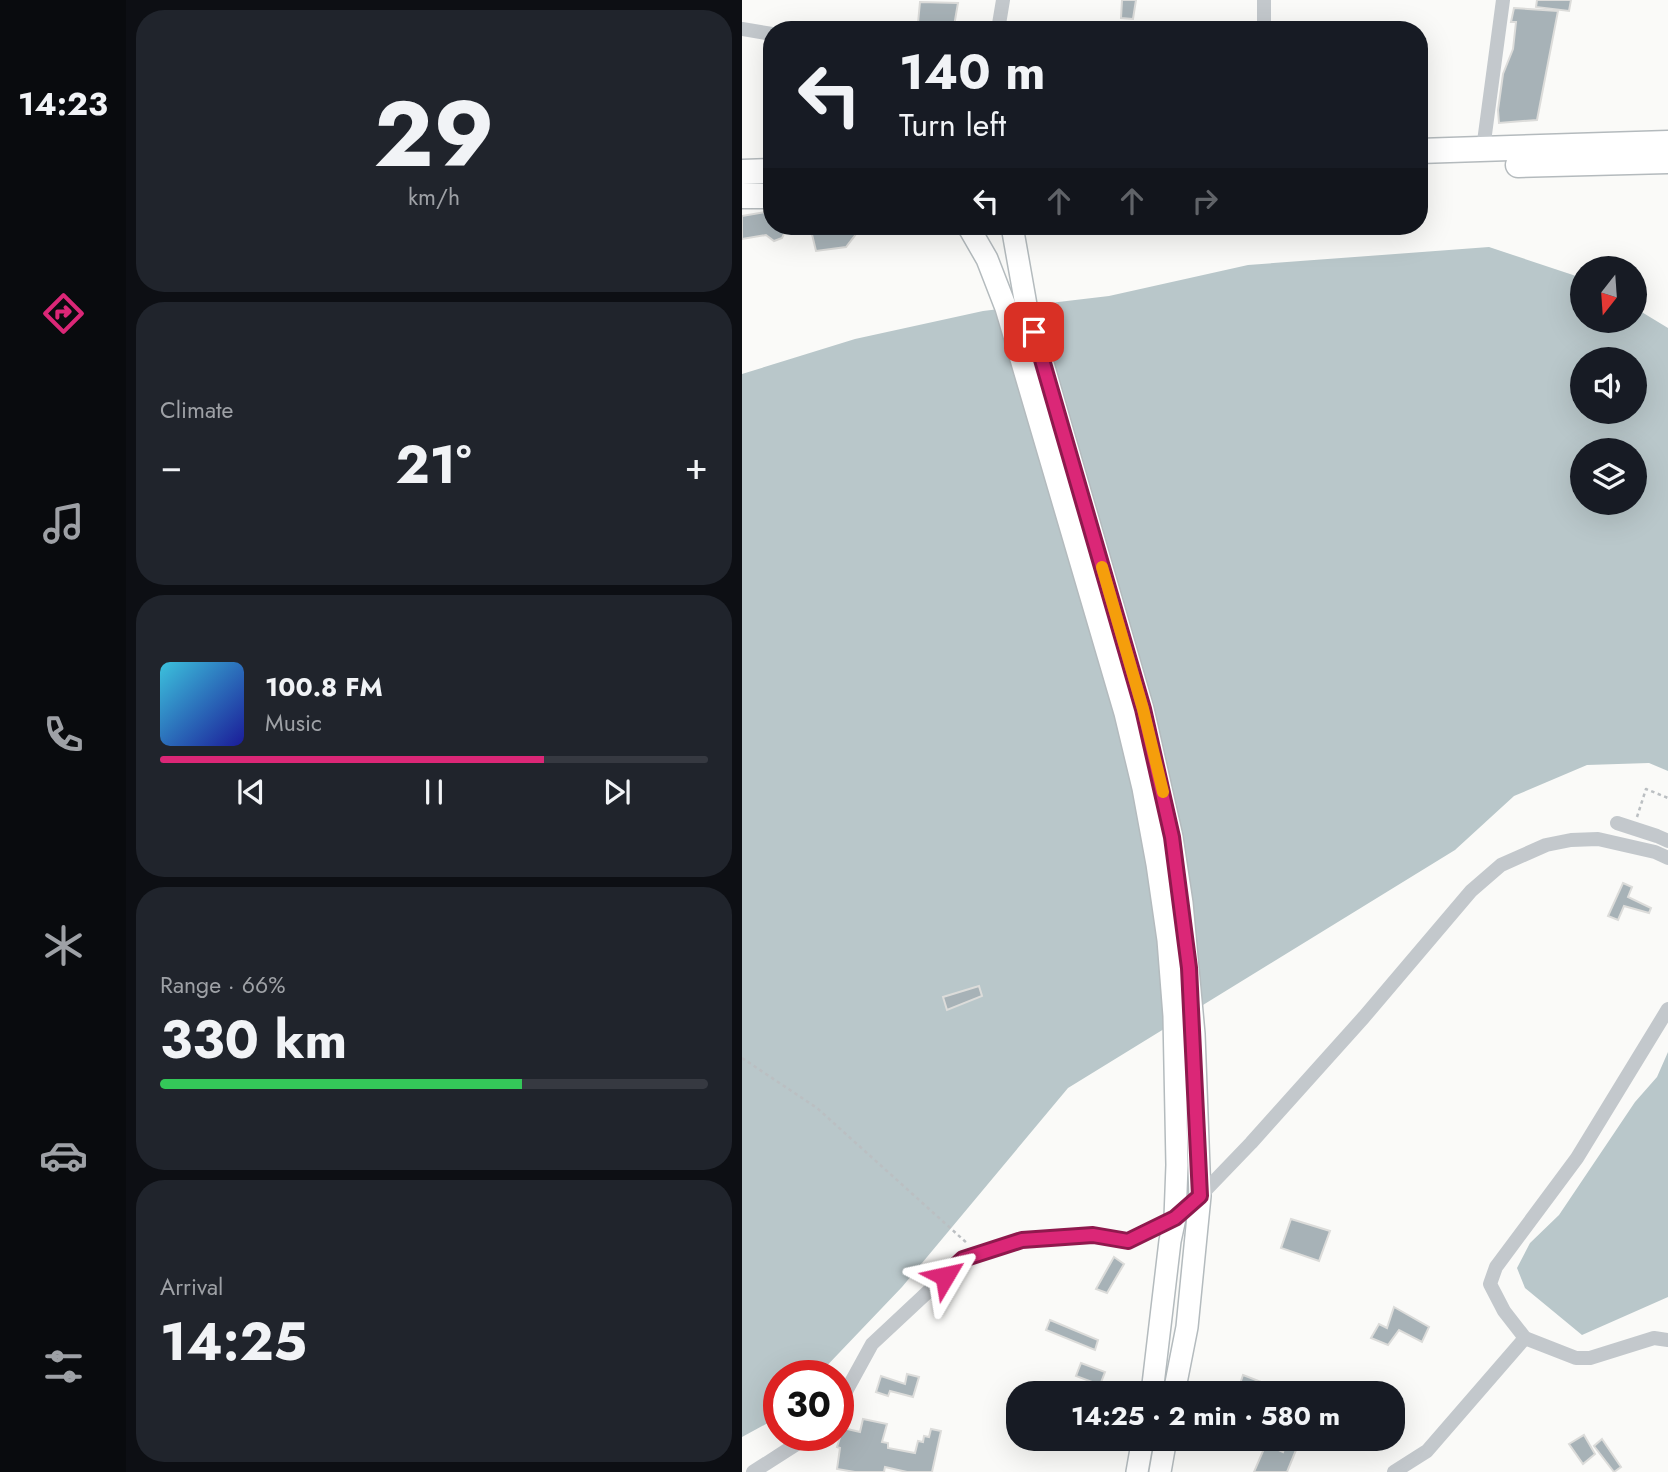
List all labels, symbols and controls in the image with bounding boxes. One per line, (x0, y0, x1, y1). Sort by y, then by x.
text: 140 m (899, 37, 1045, 107)
icon: left (784, 49, 875, 140)
text: 29 (374, 69, 494, 200)
text: 14:23 (18, 81, 108, 127)
text: Turn left (899, 102, 1006, 148)
text: km/h (408, 180, 460, 214)
icon: left (967, 182, 1005, 220)
icon: ahead (1040, 182, 1078, 220)
icon: ahead (1113, 182, 1151, 220)
icon: right (1186, 182, 1224, 220)
north arrow (1570, 256, 1647, 332)
map controls (1570, 256, 1647, 515)
icon: directions (39, 289, 88, 338)
pin (1004, 302, 1064, 362)
icon: arrive (1015, 313, 1053, 351)
button: sound (1570, 347, 1647, 424)
text: Climate (160, 393, 233, 427)
text: 21° (396, 427, 472, 503)
text: − (160, 438, 182, 493)
text: + (685, 438, 708, 493)
button: layers (1570, 438, 1647, 515)
icon: music (39, 499, 88, 548)
text: 100.8 FM (265, 668, 383, 706)
text: Music (265, 706, 322, 740)
icon: phone (39, 710, 88, 759)
icon: previous (232, 773, 270, 811)
icon: pause (415, 773, 453, 811)
icon: next (598, 773, 636, 811)
icon: climate (39, 921, 88, 970)
text: Range · 66% (160, 968, 285, 1002)
text: 330 km (160, 1002, 347, 1078)
icon: car (39, 1131, 88, 1180)
position arrow (908, 1239, 982, 1313)
text: Arrival (160, 1270, 223, 1304)
text: 14:25 (160, 1304, 307, 1380)
icon: filters (39, 1342, 88, 1391)
speed limit sign: 30 (763, 1360, 854, 1451)
text: 14:25 · 2 min · 580 m (1071, 1397, 1340, 1435)

